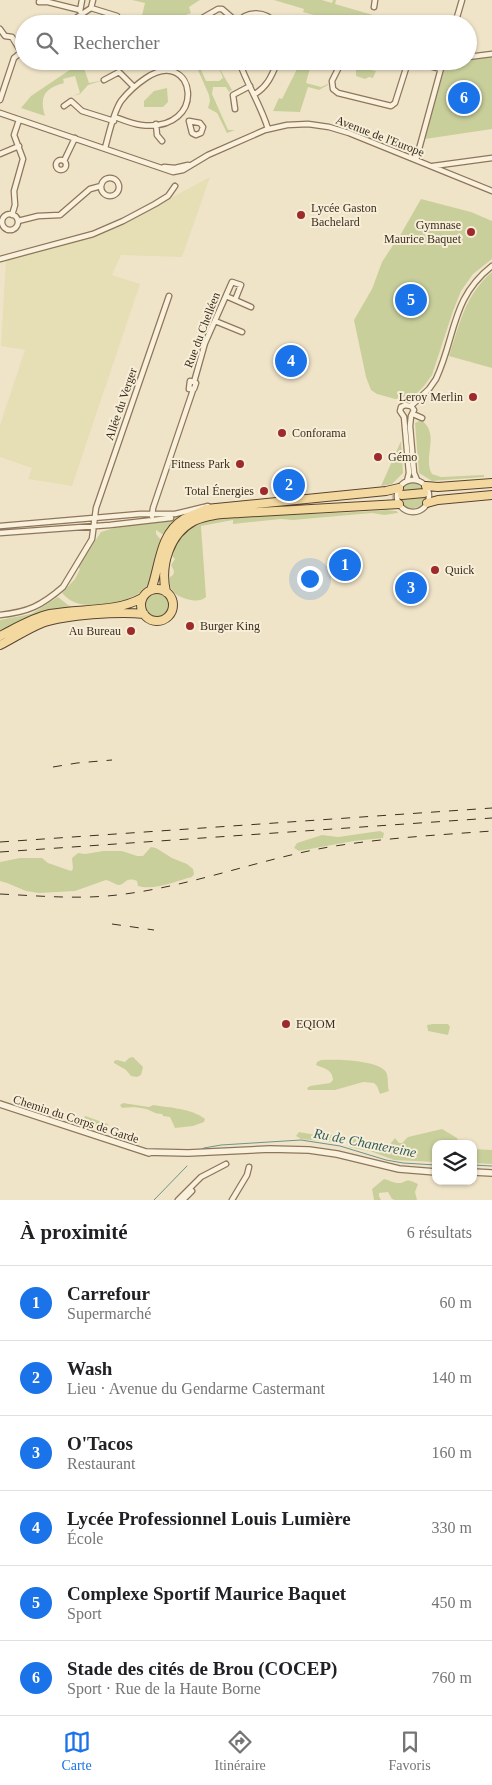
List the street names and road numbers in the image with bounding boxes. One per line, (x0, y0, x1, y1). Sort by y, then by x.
street label: Avenue de l'Europe (334, 113, 426, 159)
street label: Rue du Chelléen (181, 290, 223, 370)
street label: Allée du Verger (102, 366, 140, 442)
street label: Chemin du Corps de Garde (11, 1092, 141, 1146)

